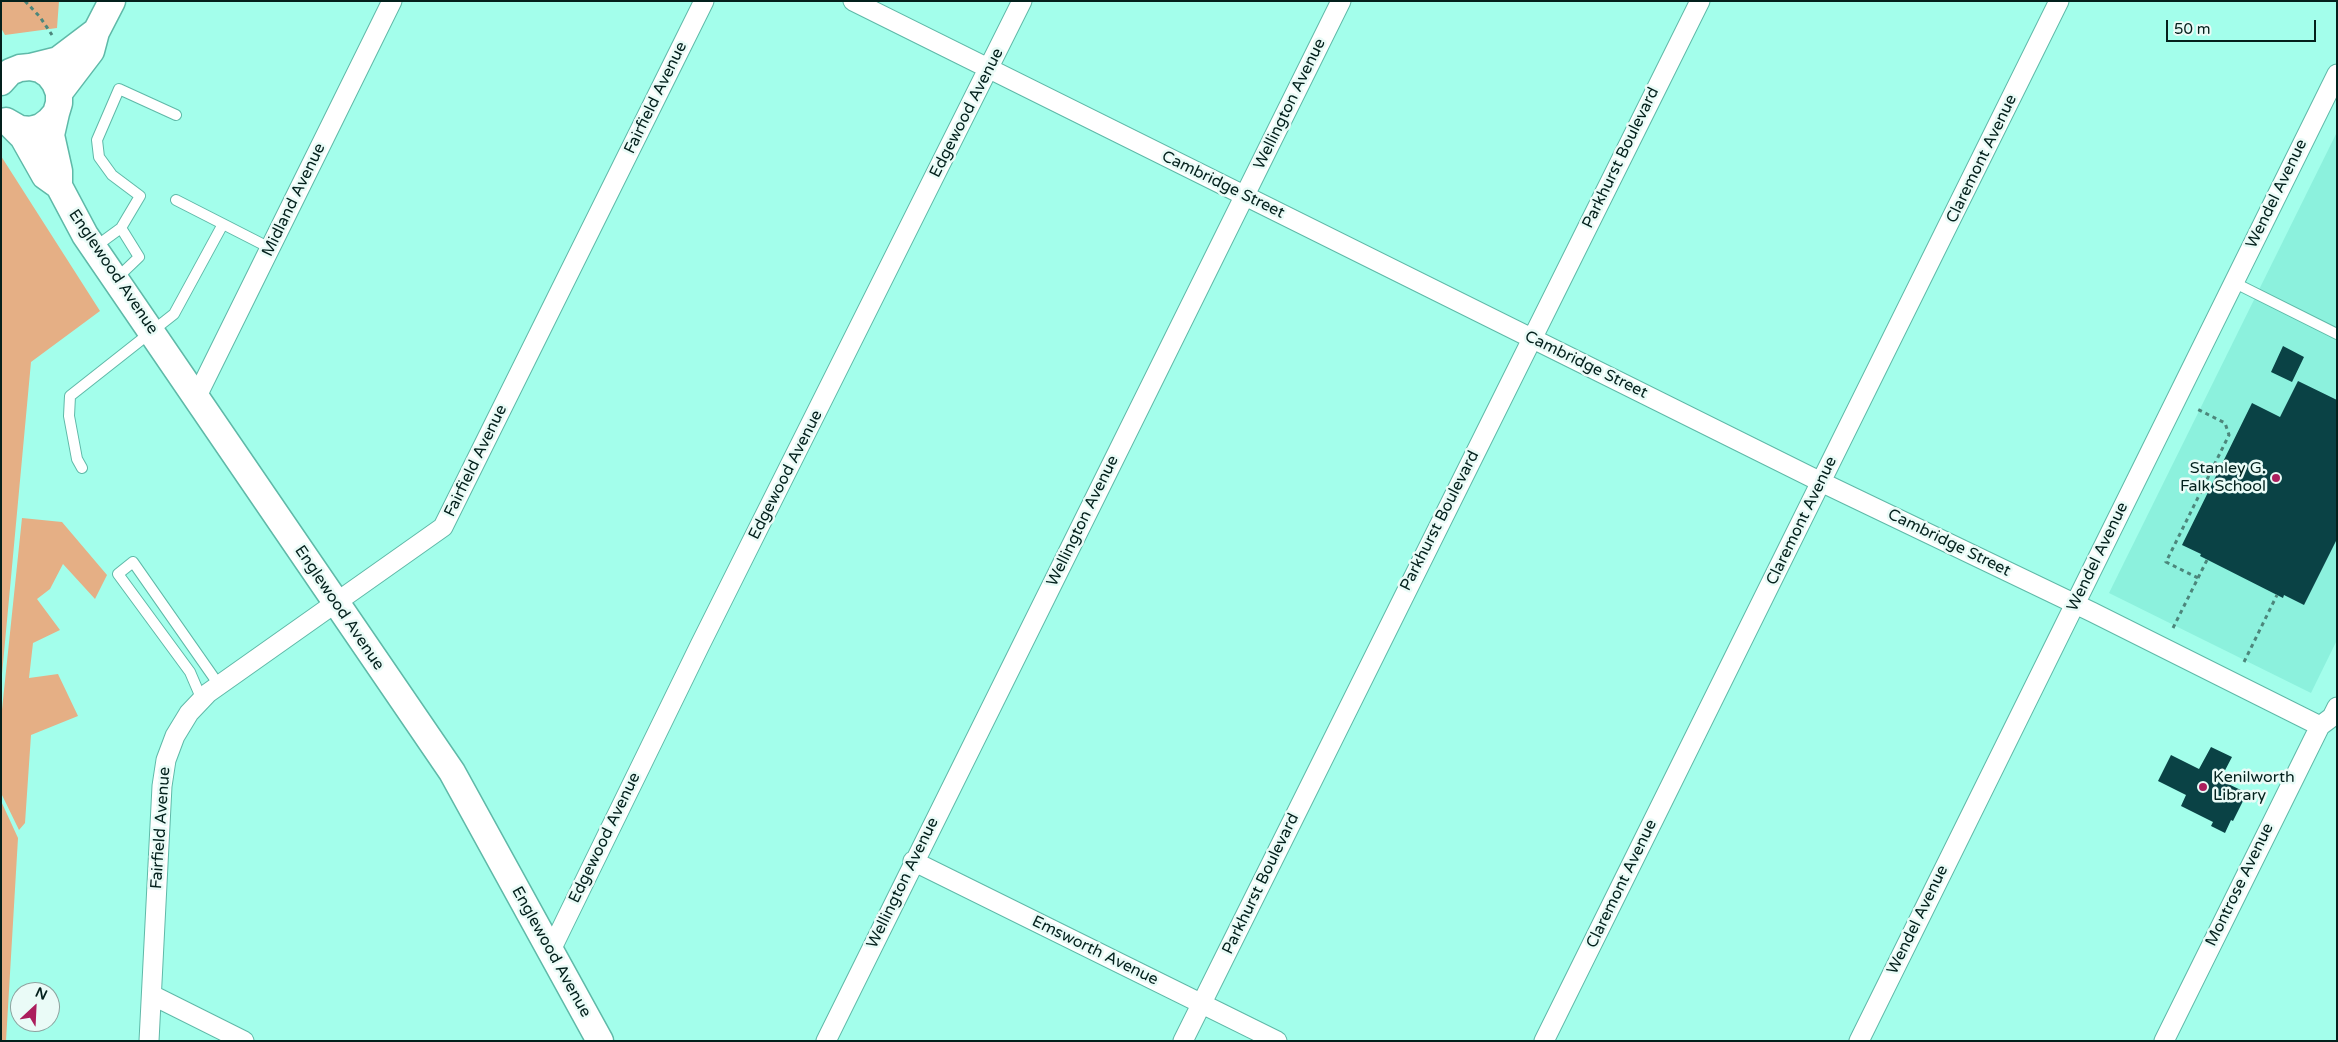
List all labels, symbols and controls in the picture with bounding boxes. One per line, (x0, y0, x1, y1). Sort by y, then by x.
scale bar (2168, 10, 2318, 42)
text: 50 m (2174, 20, 2211, 38)
street label: Wellington Avenue (1250, 35, 1330, 173)
street label: Fairfield Avenue (621, 39, 691, 157)
street label: Edgewood Avenue (926, 45, 1008, 181)
street label: Parkhurst Boulevard (1579, 84, 1663, 232)
street label: Claremont Avenue (1943, 92, 2021, 226)
street label: Wendel Avenue (2242, 136, 2312, 252)
street label: Midland Avenue (258, 140, 330, 260)
street label: Cambridge Street (1159, 147, 1287, 223)
street label: Englewood Avenue (64, 206, 162, 338)
street label: Cambridge Street (1522, 327, 1650, 403)
street label: Fairfield Avenue (441, 402, 511, 520)
street label: Edgewood Avenue (745, 407, 827, 543)
street label: Parkhurst Boulevard (1396, 448, 1484, 594)
street label: Wellington Avenue (1043, 452, 1123, 590)
street label: Claremont Avenue (1763, 454, 1841, 588)
place label: Stanley G. Falk School (2180, 459, 2266, 497)
marker: Stanley G. Falk School (2270, 472, 2282, 484)
street label: Wendel Avenue (2063, 499, 2133, 615)
street label: Cambridge Street (1885, 505, 2013, 581)
street label: Englewood Avenue (290, 542, 388, 674)
street label: Fairfield Avenue (147, 766, 175, 890)
place label: Kenilworth Library (2213, 768, 2295, 806)
street label: Edgewood Avenue (565, 770, 645, 906)
marker: Kenilworth Library (2197, 781, 2209, 793)
street label: Parkhurst Boulevard (1219, 810, 1303, 958)
street label: Wellington Avenue (863, 814, 943, 952)
street label: Claremont Avenue (1583, 817, 1661, 951)
street label: Montrose Avenue (2202, 820, 2278, 950)
street label: Wendel Avenue (1883, 862, 1953, 978)
street label: Englewood Avenue (507, 883, 595, 1021)
street label: Emsworth Avenue (1029, 912, 1161, 990)
north arrow (10, 982, 60, 1032)
text: N (32, 984, 50, 1004)

